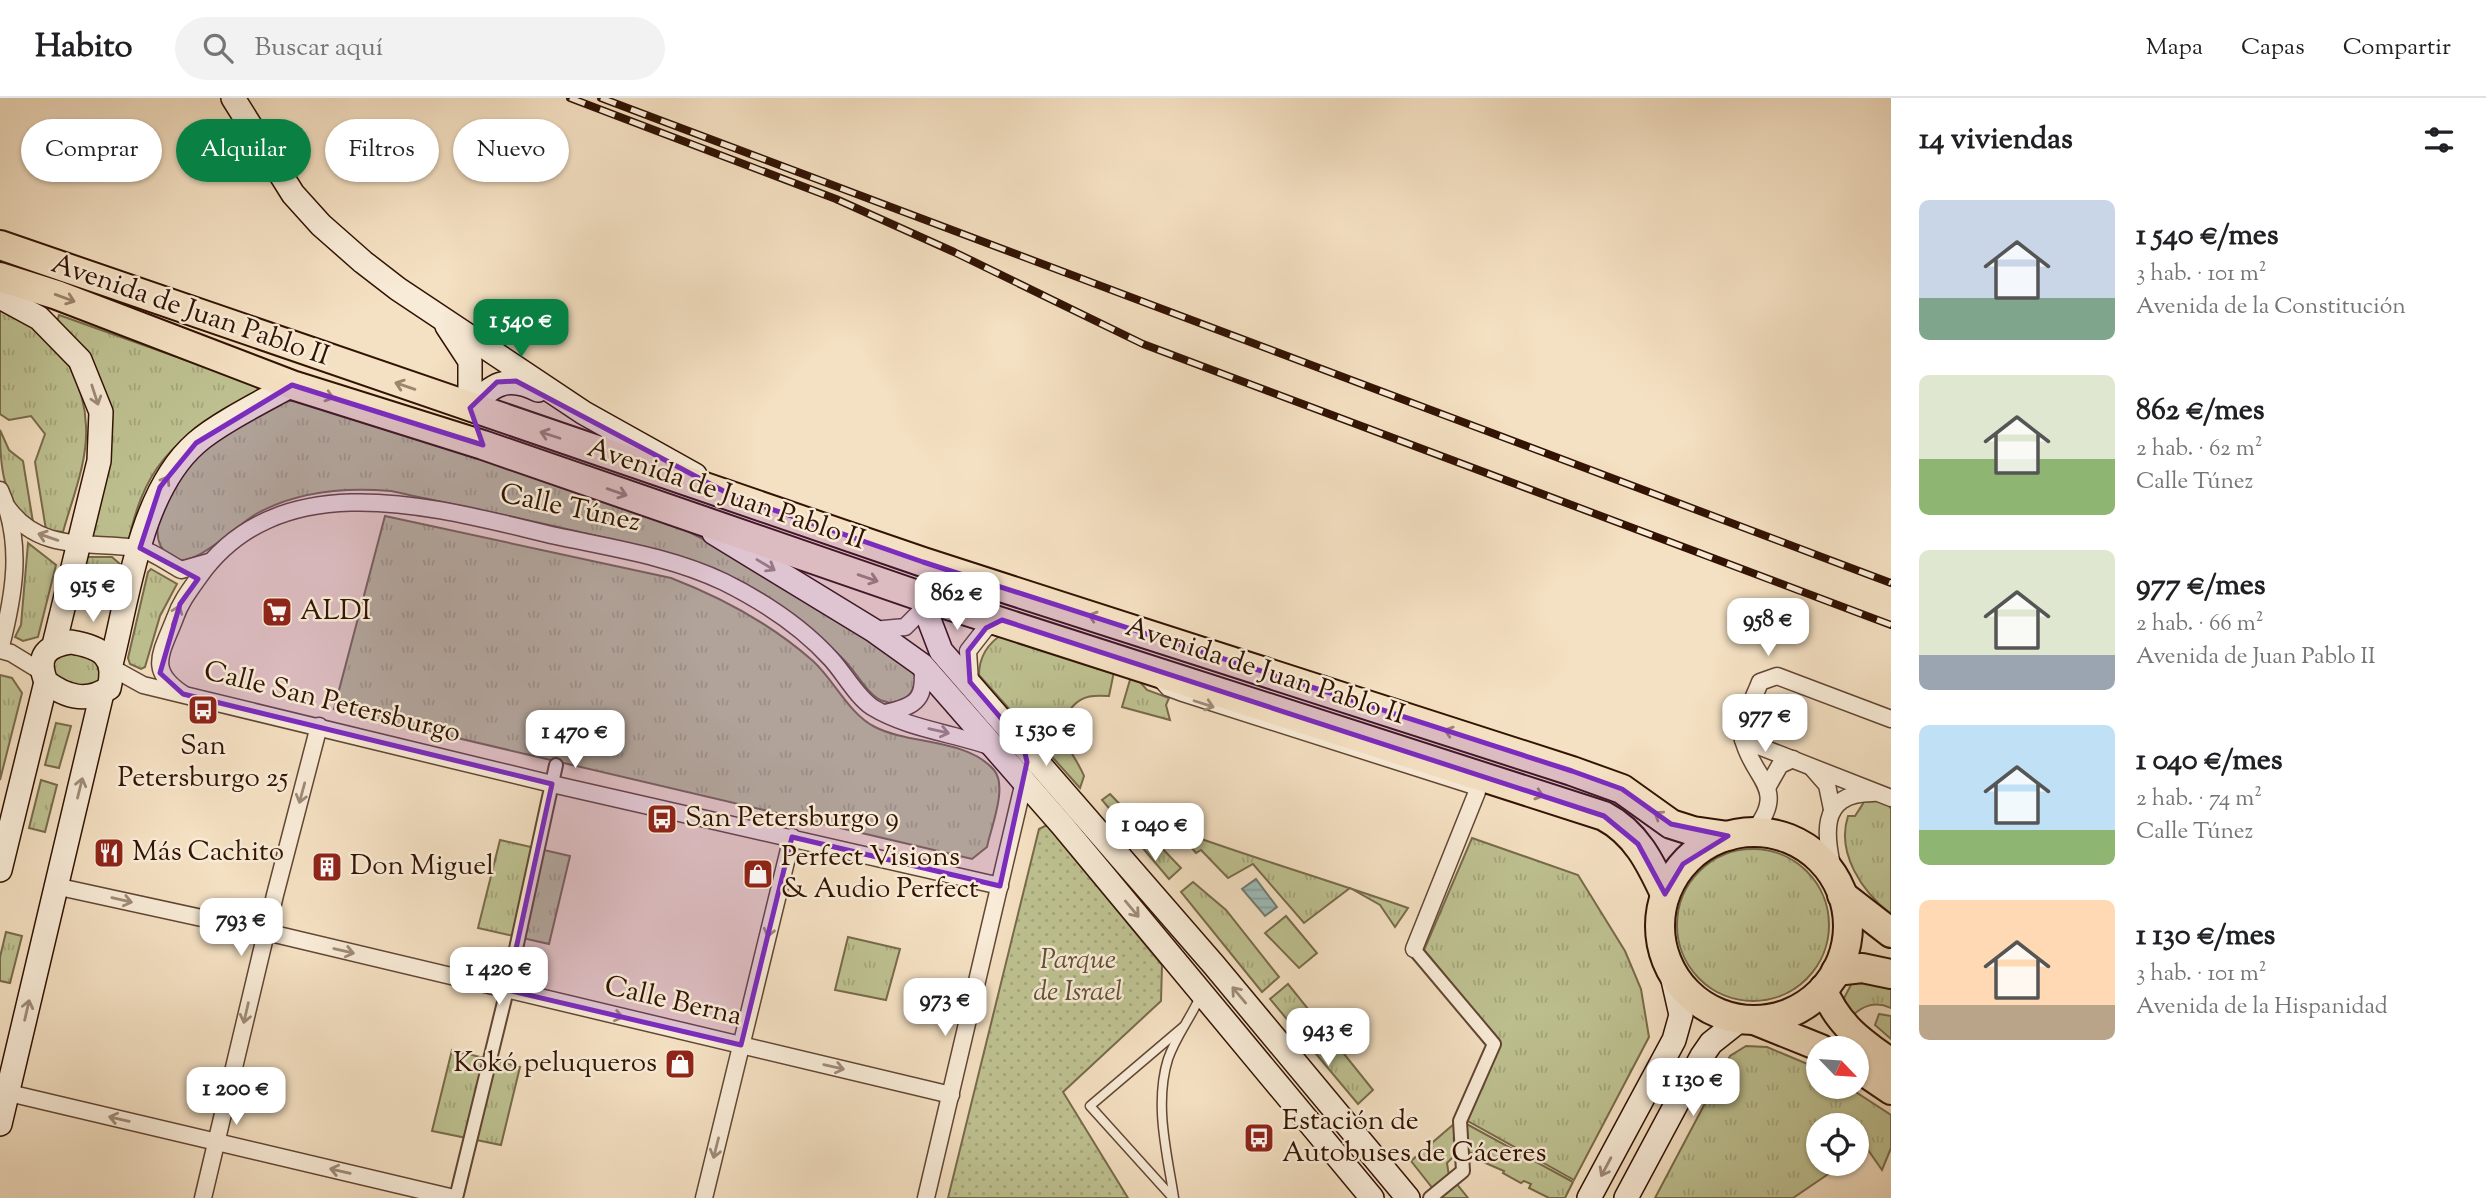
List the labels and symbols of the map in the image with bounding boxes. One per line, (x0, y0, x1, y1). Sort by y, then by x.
street label: Avenida de Juan Pablo II (46, 245, 334, 377)
one-way arrow (53, 293, 75, 306)
pin: 1 540 € (456, 300, 586, 359)
one-way arrow (395, 379, 417, 391)
one-way arrow (90, 383, 103, 405)
one-way arrow (313, 389, 335, 402)
one-way arrow (539, 428, 561, 441)
street label: Avenida de Juan Pablo II (582, 429, 870, 561)
street label: Calle Túnez (496, 475, 644, 543)
one-way arrow (156, 476, 171, 495)
one-way arrow (606, 486, 628, 499)
one-way arrow (38, 530, 60, 542)
one-way arrow (756, 558, 776, 572)
pin: 915 € (44, 564, 142, 624)
one-way arrow (856, 573, 878, 585)
pin: 862 € (908, 573, 1006, 632)
place label: ALDI (300, 592, 371, 632)
supermarket icon: ALDI (260, 595, 294, 629)
pin: 958 € (1719, 598, 1817, 658)
one-way arrow (170, 605, 183, 627)
street label: Avenida de Juan Pablo II (1120, 608, 1410, 736)
one-way arrow (1087, 611, 1109, 624)
street label: Calle San Petersburgo (199, 652, 465, 754)
bus stop icon: San Petersburgo 25 (186, 693, 220, 727)
pin: 977 € (1716, 694, 1814, 754)
one-way arrow (1193, 699, 1215, 712)
pin: 1 530 € (981, 708, 1111, 768)
pin: 1 470 € (510, 710, 640, 770)
one-way arrow (927, 725, 950, 738)
one-way arrow (1444, 726, 1466, 738)
place label: San Petersburgo 25 (118, 727, 289, 799)
one-way arrow (73, 777, 87, 800)
one-way arrow (295, 781, 308, 803)
one-way arrow (1523, 787, 1545, 800)
place label: San Petersburgo 9 (685, 799, 899, 839)
bus stop icon: San Petersburgo 9 (645, 802, 679, 836)
pin: 1 040 € (1090, 804, 1220, 863)
one-way arrow (1654, 811, 1673, 826)
place label: Más Cachito (132, 833, 284, 873)
restaurant icon: Más Cachito (92, 836, 126, 870)
place label: Perfect Visions & Audio Perfect (781, 838, 979, 910)
place label: Don Miguel (350, 847, 494, 887)
building icon: Don Miguel (310, 850, 344, 884)
shop icon: Perfect Visions & Audio Perfect (741, 857, 775, 891)
one-way arrow (110, 894, 133, 908)
pin: 793 € (192, 898, 290, 958)
one-way arrow (1125, 900, 1140, 918)
one-way arrow (763, 915, 776, 938)
park label: Parque de Israel (1033, 941, 1123, 1013)
one-way arrow (332, 945, 355, 958)
pin: 1 420 € (434, 948, 564, 1007)
street label: Calle Berna (600, 967, 746, 1037)
pin: 973 € (896, 978, 994, 1038)
one-way arrow (1231, 986, 1247, 1004)
one-way arrow (21, 999, 35, 1022)
one-way arrow (239, 1001, 253, 1024)
one-way arrow (601, 1008, 624, 1022)
pin: 943 € (1279, 1009, 1377, 1068)
north arrow (1806, 1036, 1869, 1099)
place label: Kokó peluqueros (453, 1044, 657, 1084)
shop icon: Kokó peluqueros (663, 1047, 697, 1081)
pin: 1 130 € (1628, 1058, 1758, 1118)
one-way arrow (822, 1061, 845, 1074)
pin: 1 200 € (171, 1068, 301, 1127)
place label: Estación de Autobuses de Cáceres (1282, 1102, 1547, 1174)
one-way arrow (108, 1112, 131, 1125)
bus stop icon: Estación de Autobuses de Cáceres (1242, 1121, 1276, 1155)
one-way arrow (709, 1136, 722, 1159)
one-way arrow (1599, 1156, 1612, 1177)
one-way arrow (329, 1164, 352, 1177)

